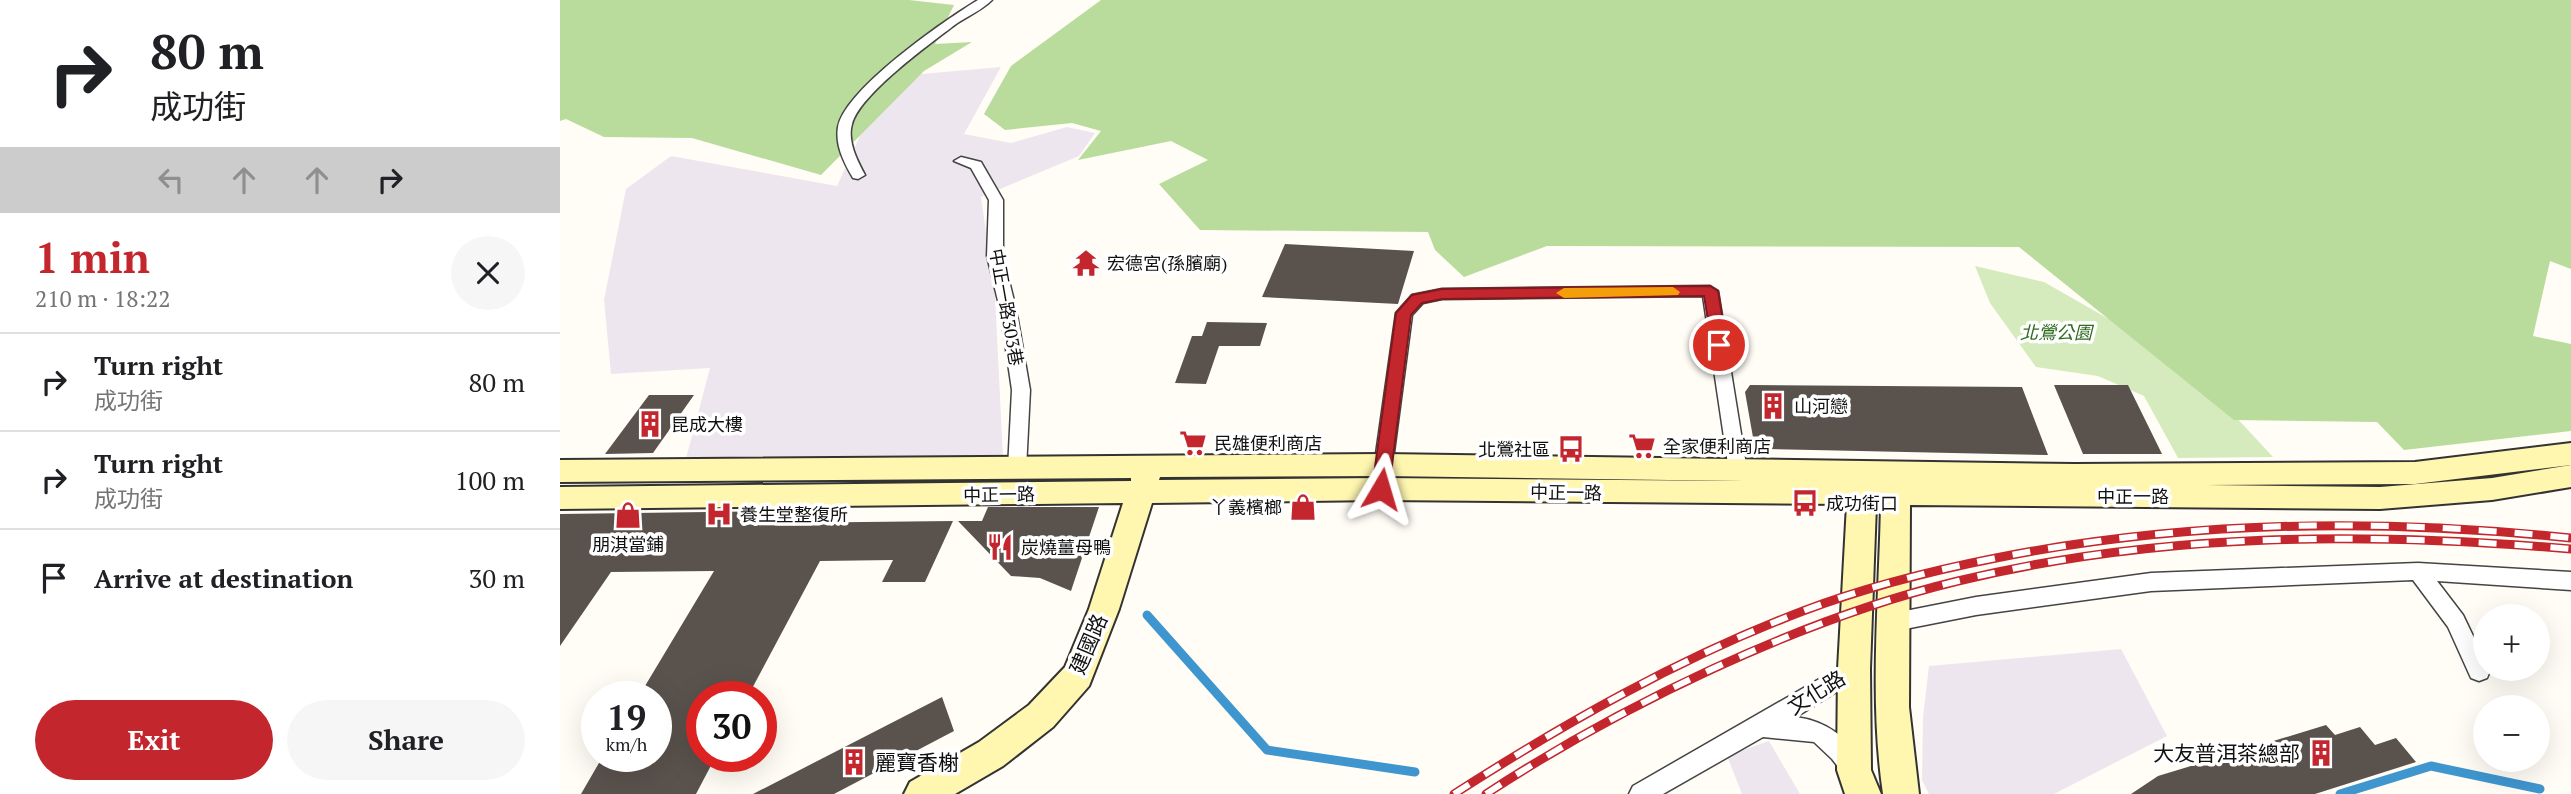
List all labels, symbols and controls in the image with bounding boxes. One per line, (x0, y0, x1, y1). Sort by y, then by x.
text: 80 m (150, 18, 264, 83)
icon: right (35, 28, 126, 119)
text: 成功街 (150, 85, 246, 127)
icon: left (152, 161, 190, 199)
icon: ahead (225, 161, 263, 199)
icon: ahead (298, 161, 336, 199)
icon: right (371, 161, 409, 199)
text: 1 min (35, 229, 150, 285)
button: close (451, 236, 525, 310)
street label: 中正一路303巷 (985, 246, 1029, 368)
temple icon: 宏德宮(孫臏廟) (1071, 248, 1101, 278)
place label: 宏德宮(孫臏廟) (1107, 251, 1227, 275)
text: 210 m · 18:22 (35, 283, 170, 314)
pin (1689, 315, 1749, 375)
park label: 北鶯公園 (2020, 320, 2095, 344)
icon: arrive (1700, 326, 1738, 364)
text: Turn right (94, 348, 223, 382)
icon: right (35, 363, 73, 401)
text: 80 m (469, 365, 525, 399)
text: 成功街 (94, 385, 163, 416)
building icon: 山河戀 (1758, 391, 1788, 421)
place label: 山河戀 (1794, 394, 1848, 418)
building icon: 昆成大樓 (635, 409, 665, 439)
place label: 昆成大樓 (671, 412, 743, 436)
supermarket icon: 民雄便利商店 (1178, 428, 1208, 458)
place label: 民雄便利商店 (1214, 431, 1322, 455)
supermarket icon: 全家便利商店 (1627, 431, 1657, 461)
bus stop icon: 北鶯社區 (1556, 434, 1586, 464)
place label: 全家便利商店 (1663, 434, 1771, 458)
place label: 北鶯社區 (1478, 437, 1550, 461)
text: Turn right (94, 446, 223, 480)
position arrow (1344, 452, 1418, 526)
icon: right (35, 461, 73, 499)
text: 100 m (455, 463, 525, 497)
street label: 中正一路 (1530, 479, 1602, 505)
street label: 中正一路 (963, 481, 1035, 507)
text: 成功街 (94, 483, 163, 514)
street label: 中正一路 (2097, 484, 2169, 508)
bus stop icon: 成功街口 (1790, 488, 1820, 518)
place label: 成功街口 (1826, 491, 1898, 515)
shop icon: 丫義檳榔 (1288, 492, 1318, 522)
place label: 丫義檳榔 (1210, 495, 1282, 519)
hospital icon: 養生堂整復所 (704, 499, 734, 529)
shop icon: 朋淇當鋪 (613, 500, 643, 530)
place label: 養生堂整復所 (740, 502, 848, 526)
place label: 朋淇當鋪 (592, 532, 664, 556)
restaurant icon: 炭燒薑母鴨 (985, 532, 1015, 562)
place label: 炭燒薑母鴨 (1021, 535, 1111, 559)
icon: arrive (35, 559, 73, 597)
text: Arrive at destination (94, 561, 353, 595)
text: 30 m (469, 561, 525, 595)
map controls (2473, 604, 2550, 772)
button: + (2473, 604, 2550, 681)
street label: 建國路 (1063, 610, 1113, 678)
street label: 文化路 (1782, 663, 1850, 721)
speed limit sign: 30 (686, 681, 777, 772)
text: 19 (607, 694, 646, 740)
button: − (2473, 695, 2550, 772)
button: Exit (35, 700, 273, 780)
button: Share (287, 700, 525, 780)
text: km/h (606, 732, 647, 756)
building icon: 大友普洱茶總部 (2306, 738, 2336, 768)
place label: 大友普洱茶總部 (2153, 739, 2300, 767)
building icon: 麗寶香榭 (839, 747, 869, 777)
place label: 麗寶香榭 (875, 748, 959, 776)

